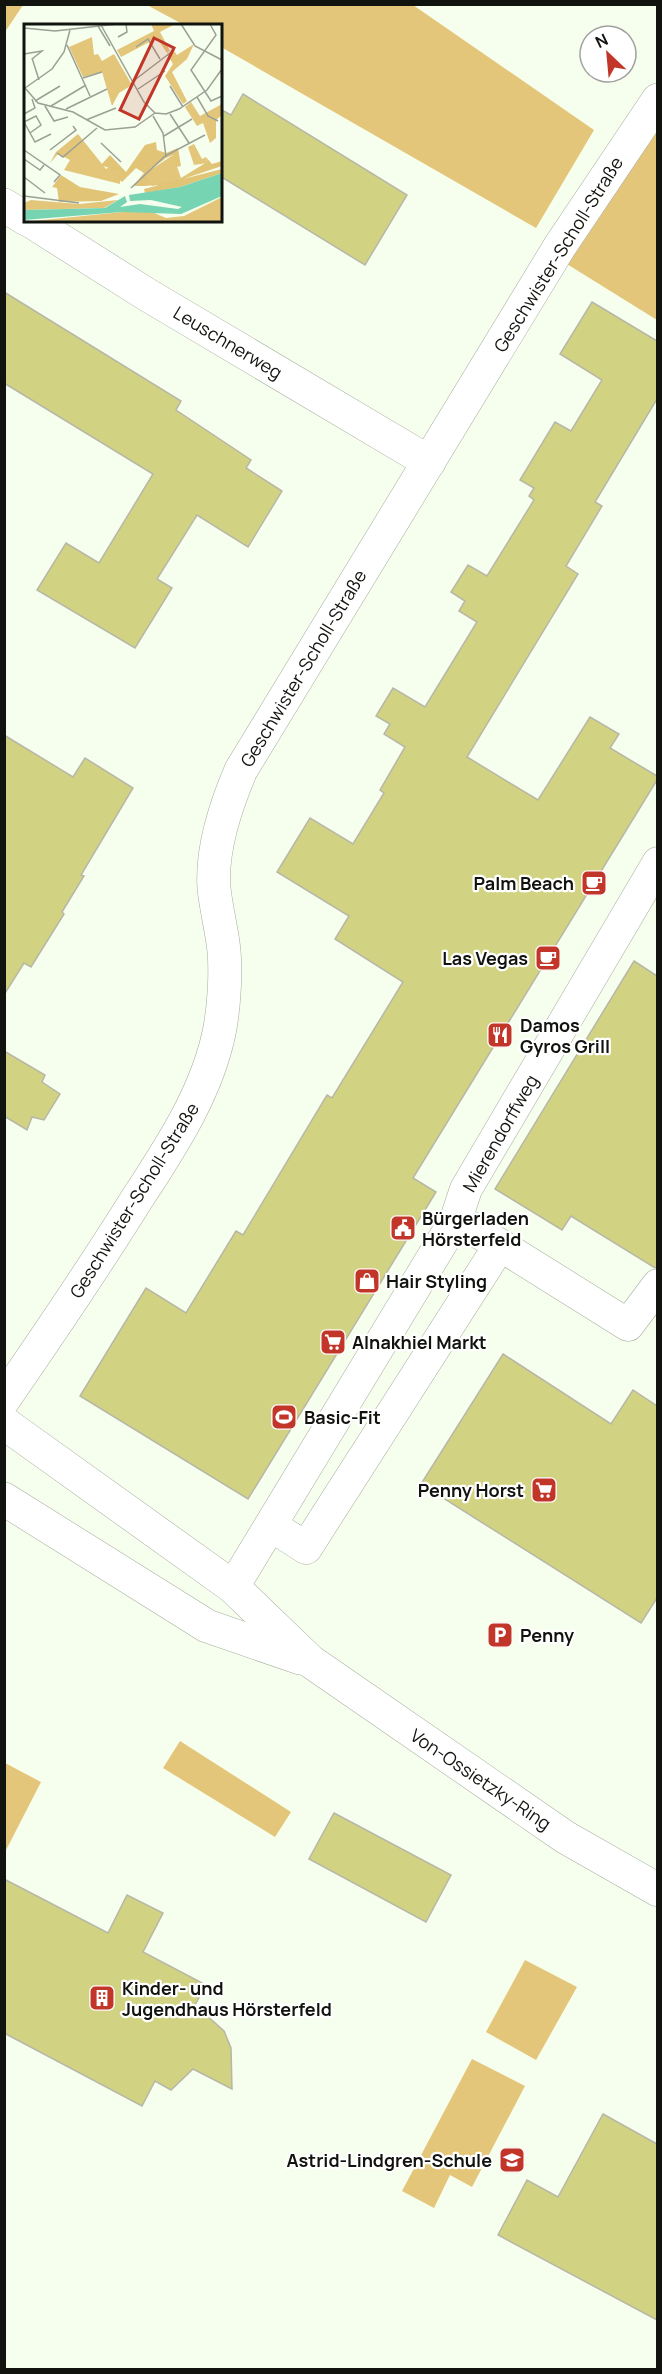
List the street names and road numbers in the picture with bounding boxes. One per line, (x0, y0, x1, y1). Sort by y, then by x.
street label: Geschwister-Scholl-Straße (488, 152, 628, 356)
street label: Leuschnerweg (169, 300, 287, 384)
street label: Geschwister-Scholl-Straße (234, 565, 372, 771)
street label: Mierendorffweg (457, 1070, 543, 1196)
street label: Geschwister-Scholl-Straße (64, 1098, 204, 1302)
street label: Von-Ossietzky-Ring (406, 1723, 556, 1835)

